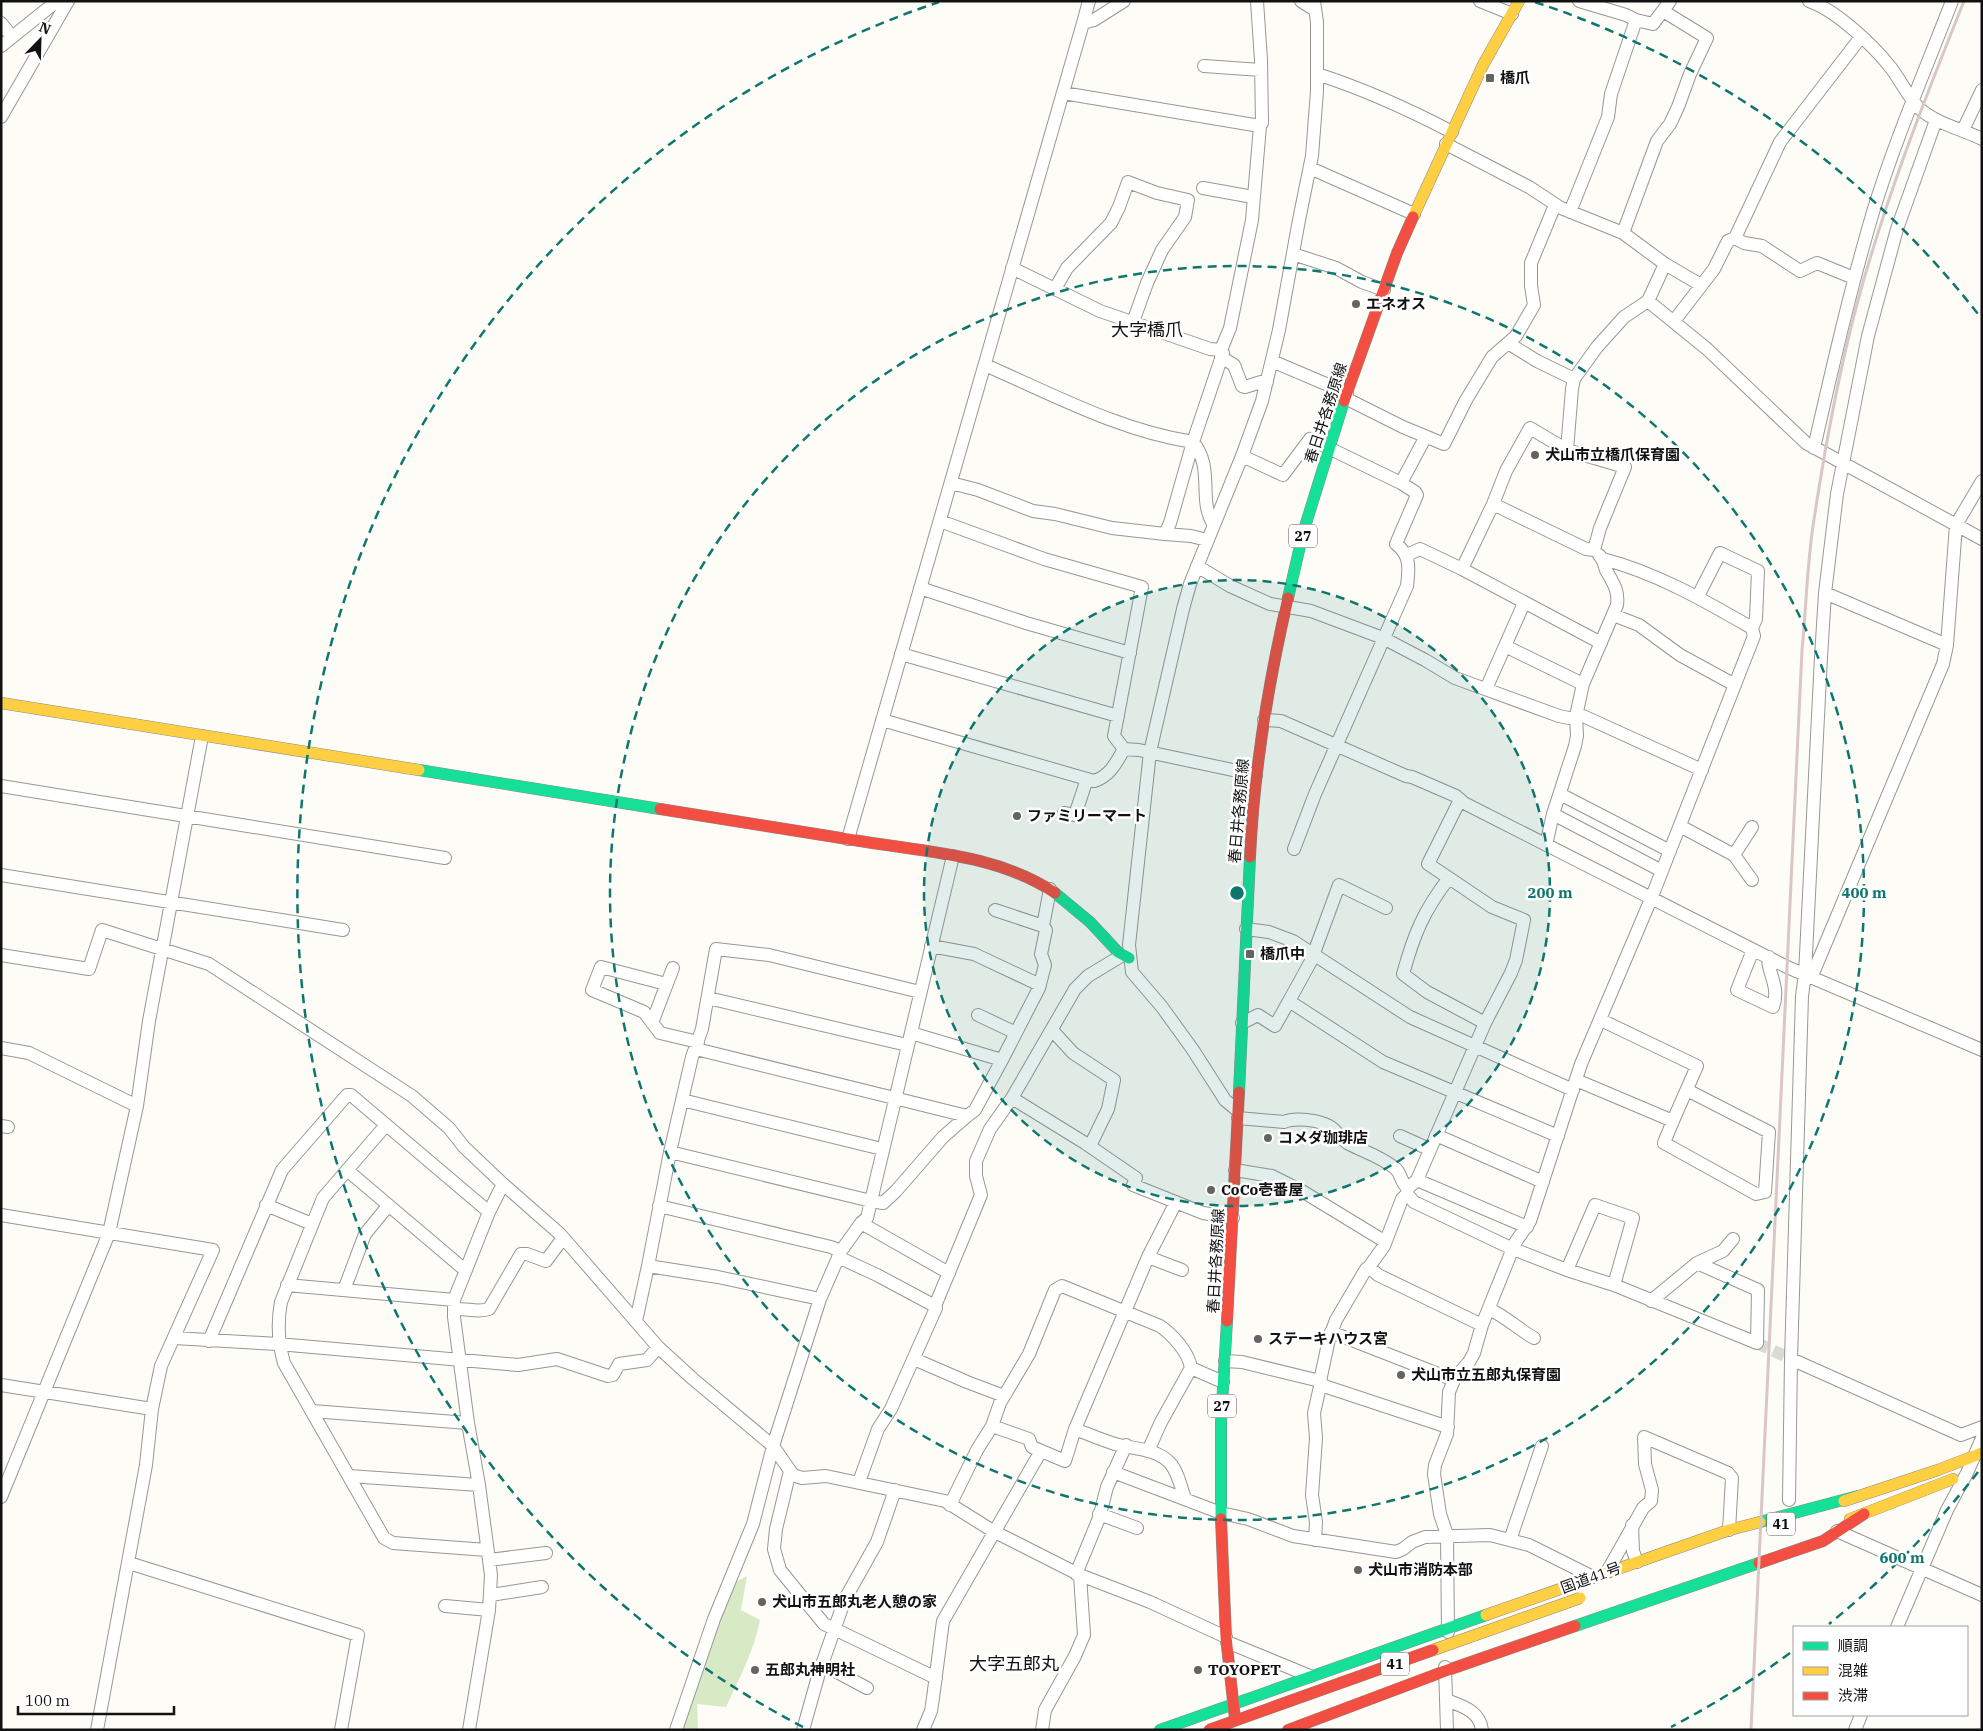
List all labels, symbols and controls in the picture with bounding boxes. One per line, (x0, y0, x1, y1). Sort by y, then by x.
north arrow (15, 15, 65, 65)
text: N (36, 18, 54, 38)
place label: 橋爪 (1500, 68, 1530, 87)
marker: 橋爪 (1484, 72, 1496, 84)
place label: エネオス (1366, 294, 1426, 313)
marker: エネオス (1350, 298, 1362, 310)
district label: 大字橋爪 (1111, 318, 1183, 341)
street label: 春日井各務原線 (1300, 360, 1351, 466)
place label: 犬山市立橋爪保育園 (1545, 445, 1680, 464)
marker: 犬山市立橋爪保育園 (1529, 449, 1541, 461)
road number: 27 (1289, 524, 1317, 548)
street label: 春日井各務原線 (1224, 758, 1253, 864)
place label: ファミリーマート (1027, 806, 1147, 825)
marker: ファミリーマート (1011, 810, 1023, 822)
text: 200 m (1527, 883, 1573, 902)
text: 400 m (1841, 883, 1887, 902)
centre of rings (1228, 884, 1246, 902)
place label: 橋爪中 (1260, 944, 1305, 963)
marker: 橋爪中 (1244, 948, 1256, 960)
place label: コメダ珈琲店 (1278, 1128, 1368, 1147)
marker: コメダ珈琲店 (1262, 1132, 1274, 1144)
place label: CoCo壱番屋 (1221, 1180, 1303, 1199)
marker: CoCo壱番屋 (1205, 1184, 1217, 1196)
street label: 春日井各務原線 (1203, 1208, 1228, 1314)
place label: ステーキハウス宮 (1268, 1329, 1388, 1348)
marker: ステーキハウス宮 (1252, 1333, 1264, 1345)
place label: 犬山市立五郎丸保育園 (1411, 1365, 1561, 1384)
marker: 犬山市立五郎丸保育園 (1395, 1369, 1407, 1381)
road number: 27 (1208, 1394, 1236, 1418)
road number: 41 (1767, 1512, 1795, 1536)
text: 600 m (1879, 1548, 1925, 1567)
street label: 国道41号 (1558, 1558, 1624, 1597)
place label: 犬山市消防本部 (1368, 1560, 1473, 1579)
marker: 犬山市消防本部 (1352, 1564, 1364, 1576)
place label: 犬山市五郎丸老人憩の家 (772, 1592, 937, 1611)
marker: 犬山市五郎丸老人憩の家 (756, 1596, 768, 1608)
legend (1793, 1626, 1968, 1716)
text: 順調 (1838, 1636, 1868, 1655)
district label: 大字五郎丸 (969, 1652, 1059, 1675)
road number: 41 (1381, 1652, 1409, 1676)
place label: 五郎丸神明社 (765, 1660, 855, 1679)
place label: TOYOPET (1208, 1660, 1281, 1679)
text: 混雑 (1838, 1661, 1868, 1680)
marker: 五郎丸神明社 (749, 1664, 761, 1676)
marker: TOYOPET (1192, 1664, 1204, 1676)
scale bar (18, 1684, 174, 1716)
text: 渋滞 (1838, 1686, 1868, 1705)
text: 100 m (25, 1691, 70, 1710)

